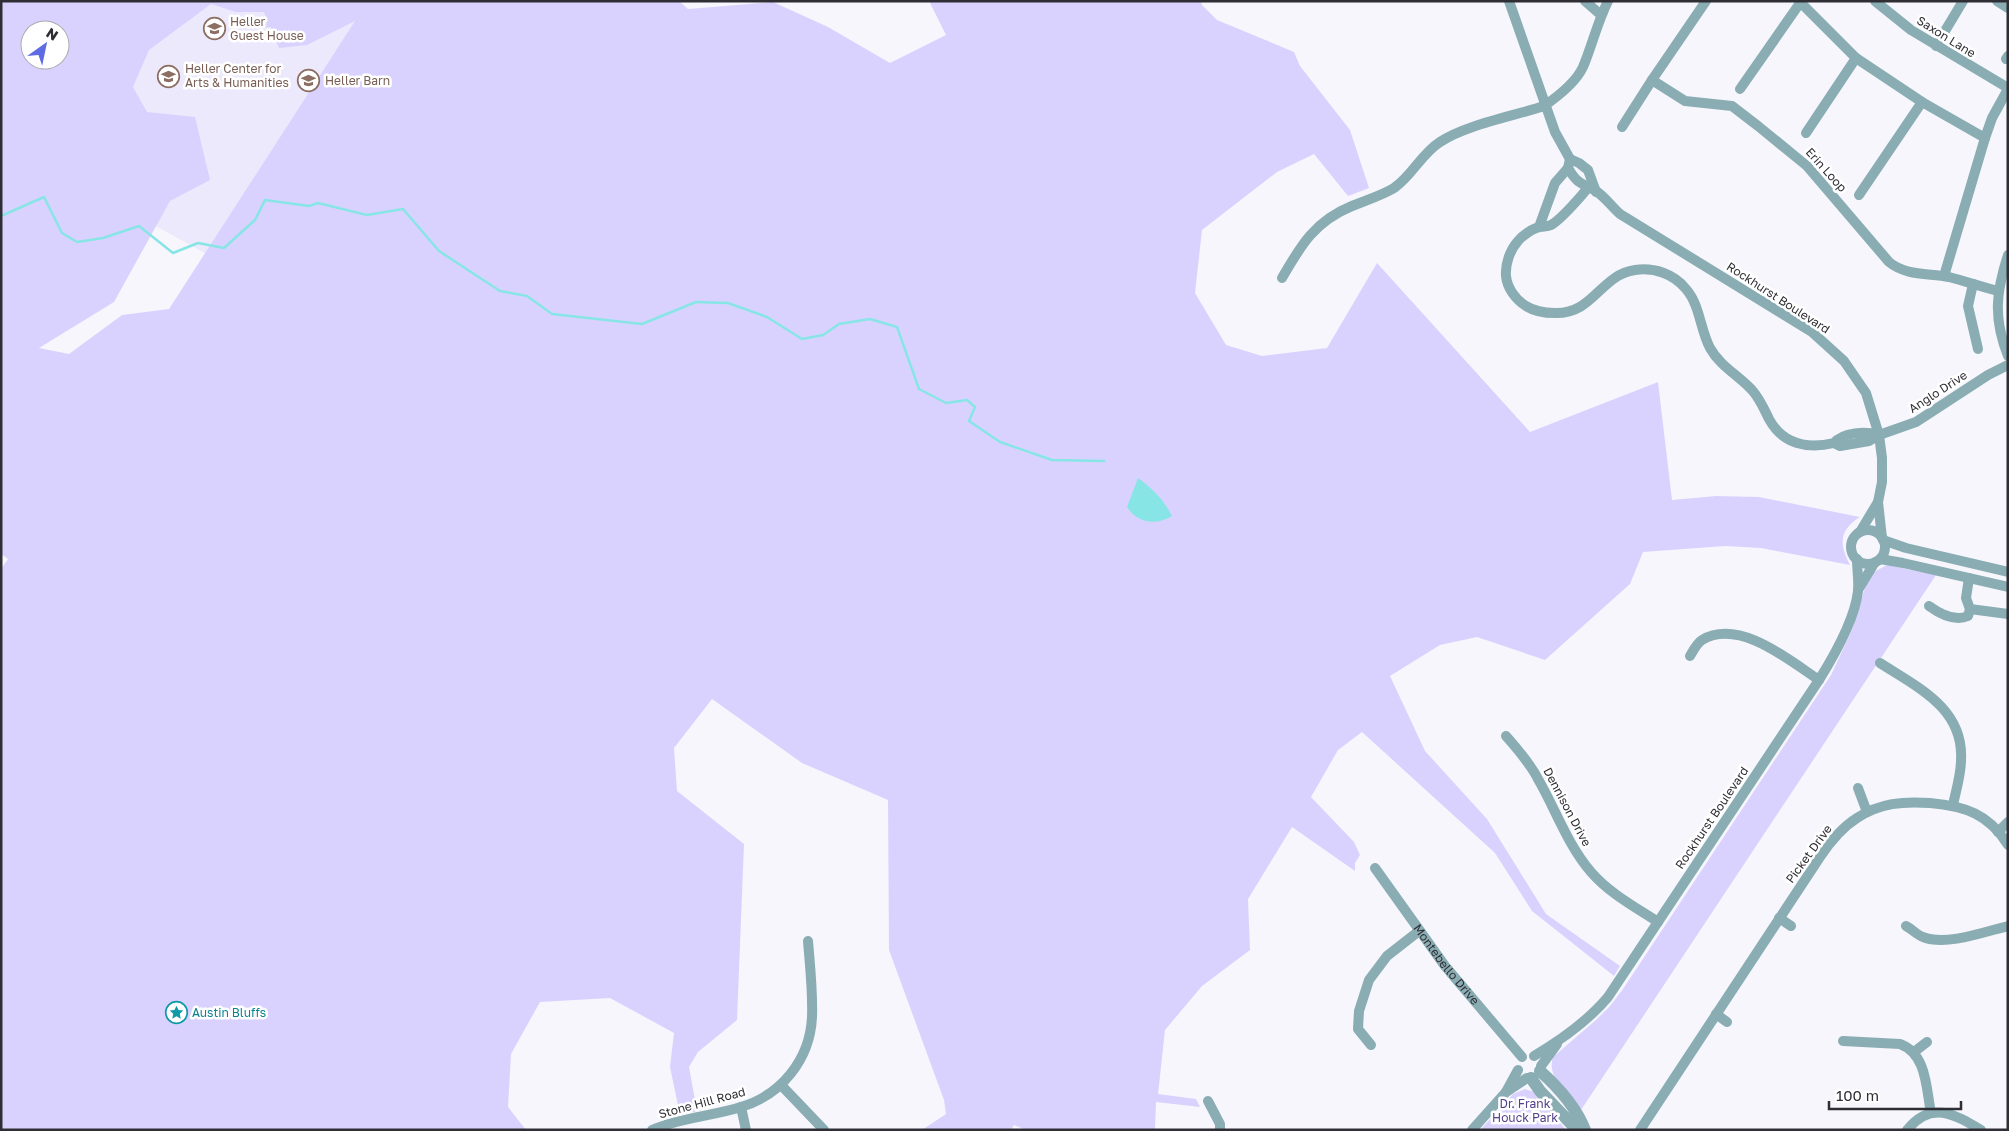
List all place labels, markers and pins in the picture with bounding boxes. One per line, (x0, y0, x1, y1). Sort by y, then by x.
place label: Heller Guest House (230, 14, 304, 43)
school or university icon: Heller Guest House (202, 17, 226, 41)
place label: Heller Center for Arts & Humanities (185, 61, 289, 90)
school or university icon: Heller Center for Arts & Humanities (157, 64, 181, 88)
school or university icon: Heller Barn (297, 69, 321, 93)
place label: Heller Barn (325, 73, 390, 88)
place icon: Austin Bluffs (164, 1001, 188, 1025)
place label: Austin Bluffs (192, 1005, 266, 1020)

